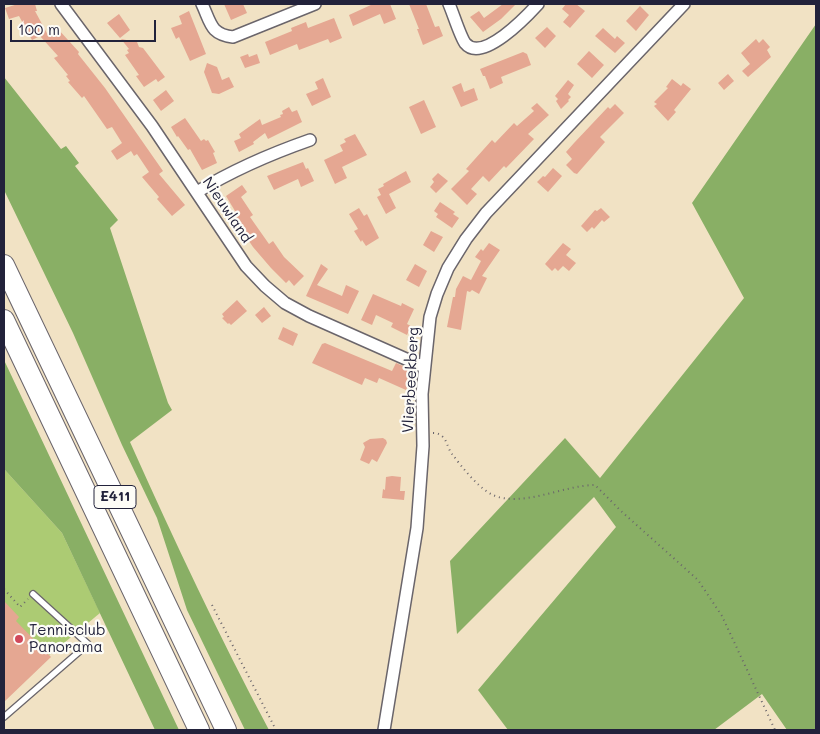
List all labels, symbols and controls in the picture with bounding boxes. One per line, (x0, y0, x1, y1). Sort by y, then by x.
scale bar (12, 10, 159, 42)
text: 100 m (18, 19, 60, 39)
street label: Nieuwland (198, 174, 256, 246)
street label: Vlierbeekberg (399, 327, 423, 433)
road number: E411 (94, 486, 136, 508)
place label: Tennisclub Panorama (29, 621, 105, 656)
marker: Tennisclub Panorama (13, 633, 25, 645)

